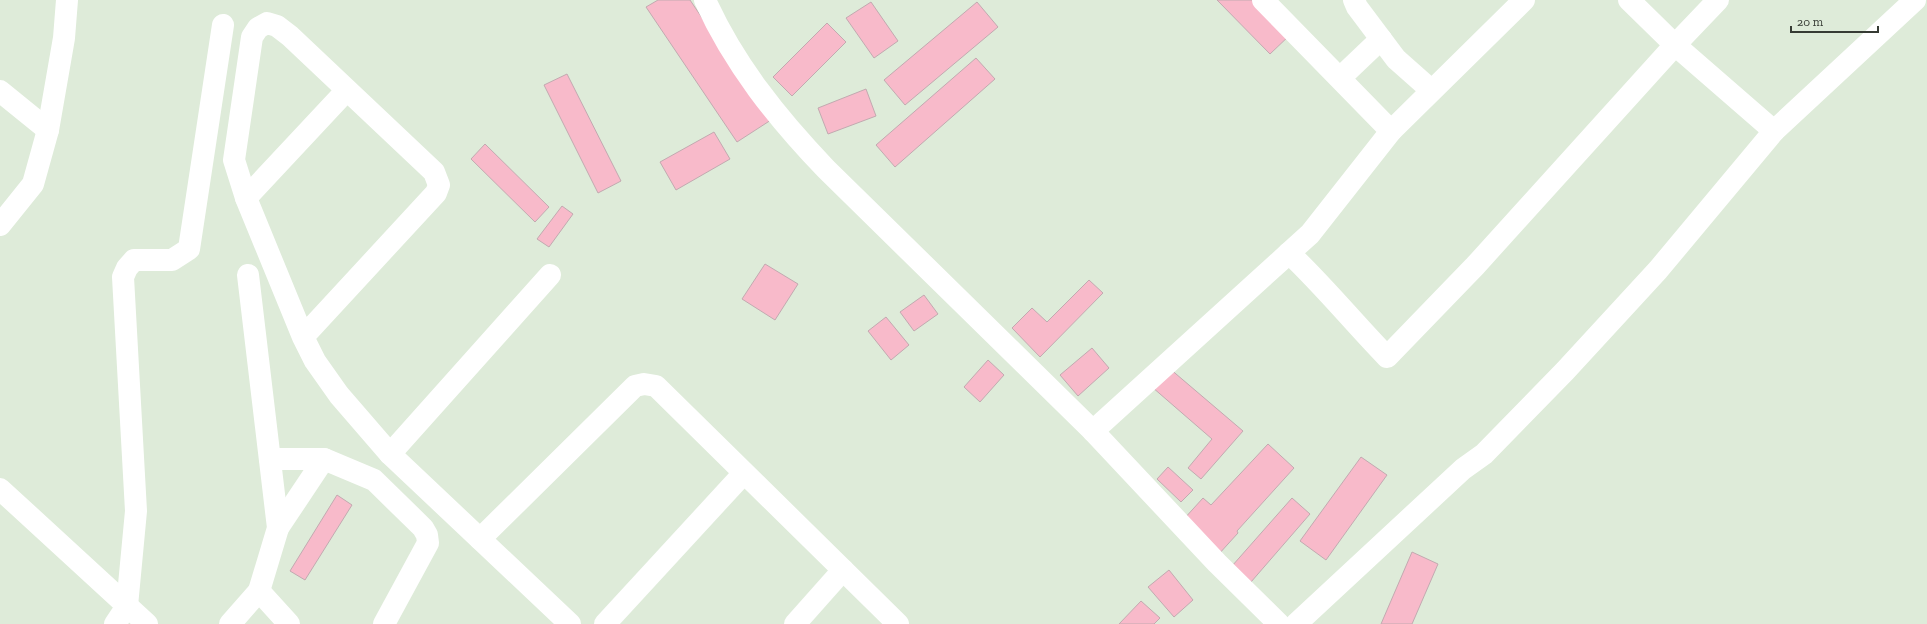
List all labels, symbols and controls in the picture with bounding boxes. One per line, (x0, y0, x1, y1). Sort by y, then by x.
scale bar (1791, 8, 1878, 34)
text: 20 m (1797, 15, 1824, 29)

